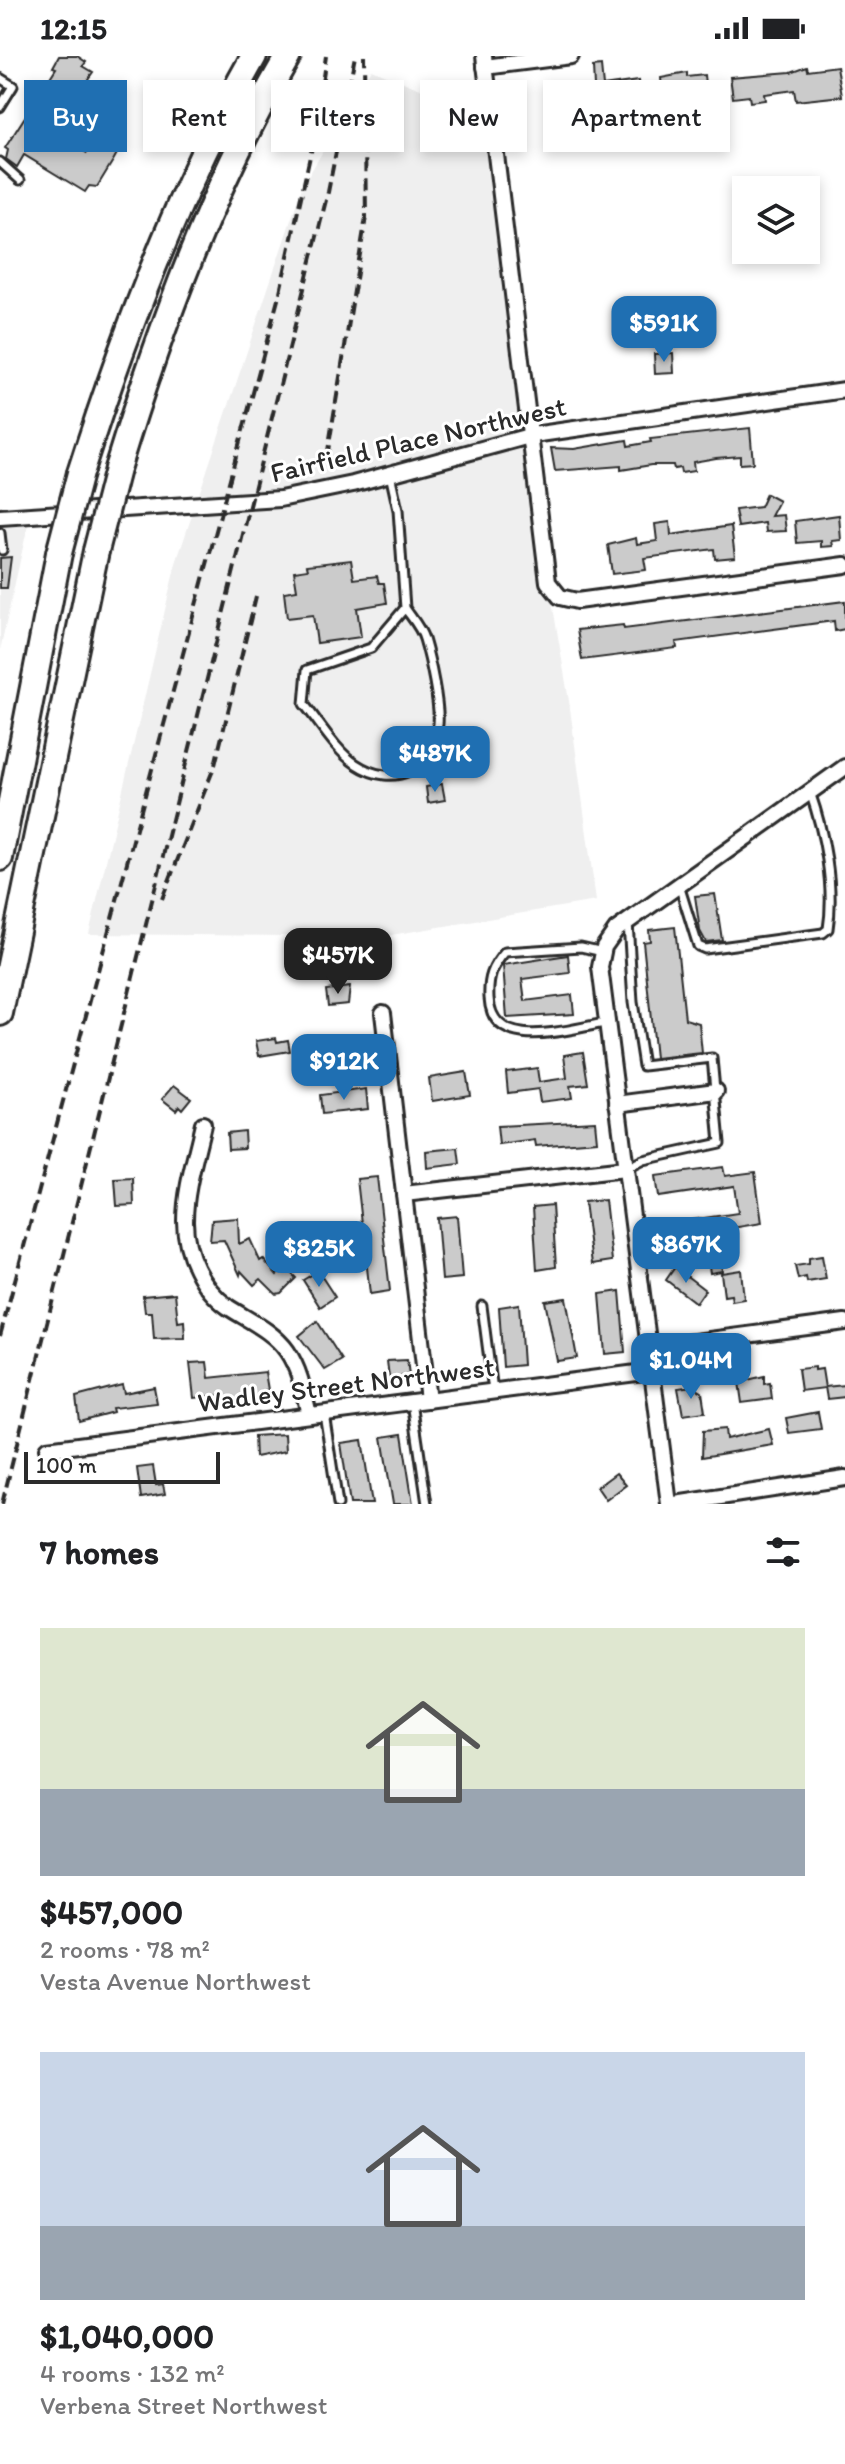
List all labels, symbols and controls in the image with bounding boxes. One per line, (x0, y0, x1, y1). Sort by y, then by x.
text: 12:15 (40, 10, 107, 47)
chip: Buy (24, 80, 127, 152)
chip: Rent (143, 80, 255, 152)
chip: Filters (271, 80, 404, 152)
chip: New (420, 80, 527, 152)
chip: Apartment (543, 80, 730, 152)
map controls (732, 176, 820, 264)
button: layers (732, 176, 820, 264)
pin: $591K (608, 296, 720, 364)
text: $591K (629, 306, 699, 338)
street label: Fairfield Place Northwest (267, 388, 569, 490)
pin: $487K (379, 726, 491, 794)
text: $487K (399, 736, 471, 768)
pin: $457K (282, 928, 394, 996)
text: $457K (302, 938, 374, 970)
pin: $912K (288, 1034, 400, 1102)
text: $912K (309, 1044, 379, 1076)
pin: $867K (630, 1217, 742, 1285)
pin: $825K (263, 1221, 375, 1289)
text: $867K (651, 1227, 721, 1259)
text: $825K (283, 1231, 355, 1263)
pin: $1.04M (626, 1333, 756, 1401)
text: $1.04M (649, 1343, 733, 1375)
street label: Wadley Street Northwest (195, 1349, 497, 1419)
scale bar (24, 1448, 220, 1484)
text: 100 m (36, 1452, 97, 1479)
icon: filters (761, 1530, 805, 1574)
text: 7 homes (40, 1532, 159, 1573)
icon: home (351, 1680, 495, 1824)
text: $457,000 (40, 1892, 183, 1933)
text: 2 rooms · 78 m² (40, 1933, 210, 1965)
text: Vesta Avenue Northwest (40, 1965, 311, 1997)
icon: home (351, 2104, 495, 2248)
text: $1,040,000 (40, 2316, 214, 2357)
text: 4 rooms · 132 m² (40, 2357, 225, 2389)
text: Verbena Street Northwest (40, 2389, 328, 2421)

